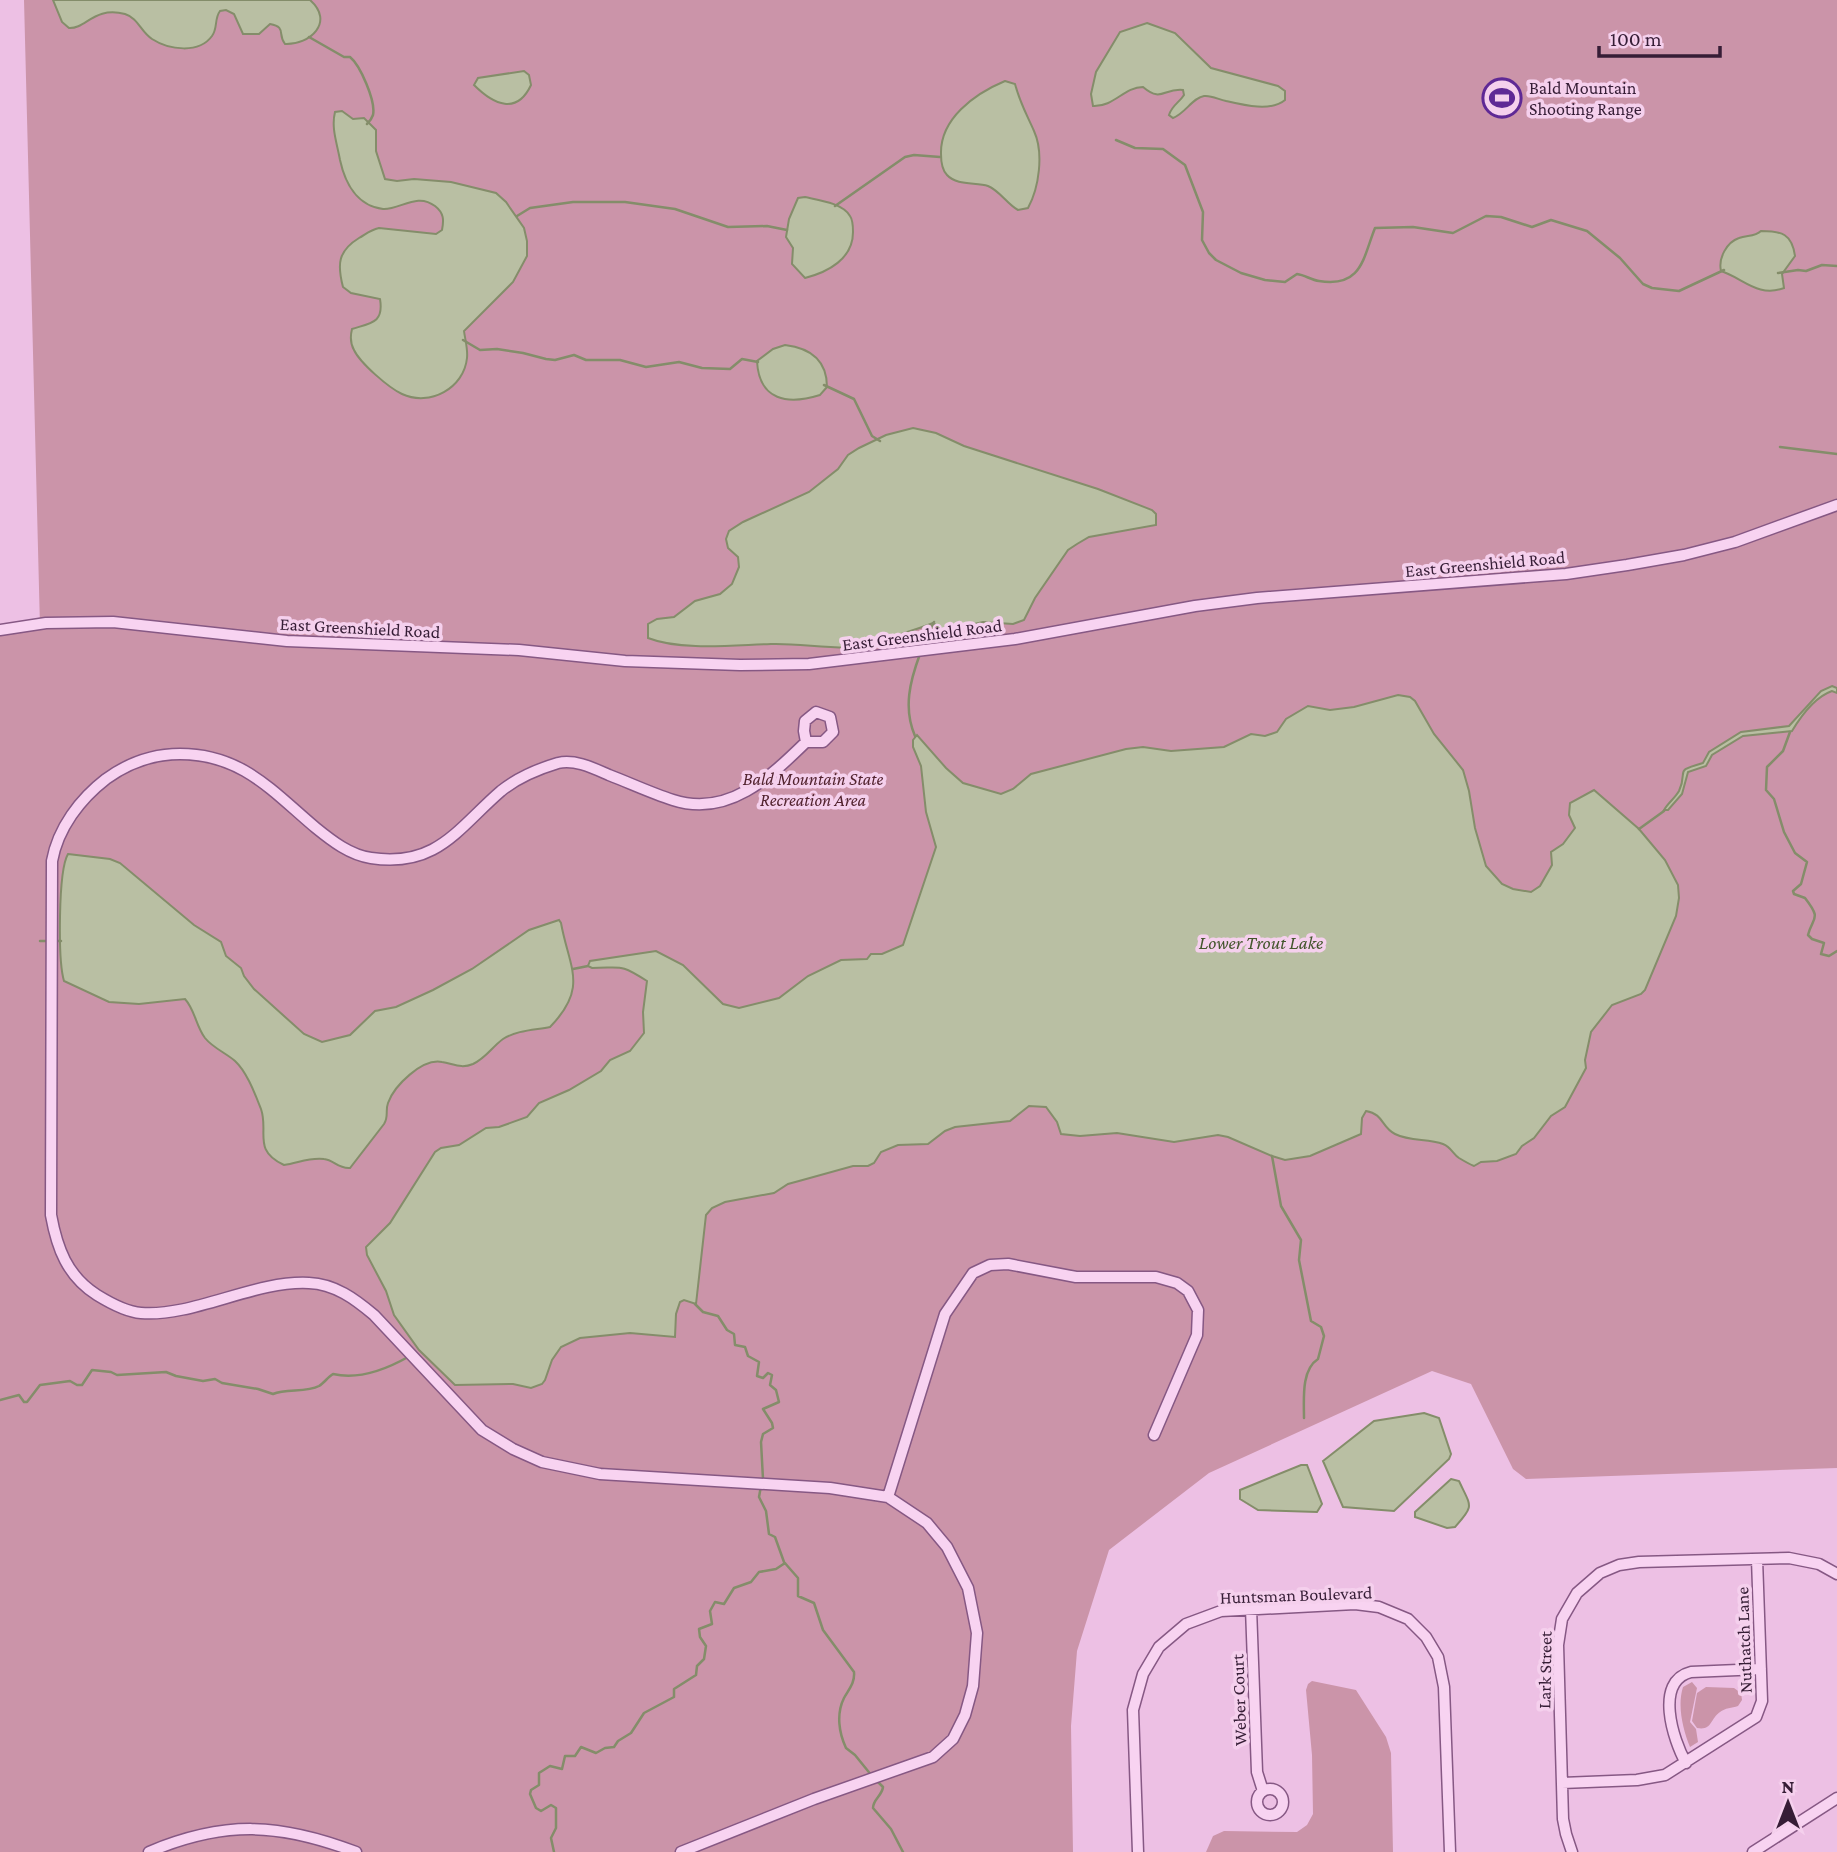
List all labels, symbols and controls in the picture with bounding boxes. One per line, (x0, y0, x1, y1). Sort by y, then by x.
scale bar (1599, 14, 1720, 58)
text: 100 m (1610, 27, 1662, 51)
sports icon: Bald Mountain Shooting Range (1481, 77, 1523, 119)
place label: Bald Mountain Shooting Range (1529, 78, 1642, 119)
street label: East Greenshield Road (1404, 547, 1566, 581)
street label: East Greenshield Road (279, 614, 441, 642)
street label: East Greenshield Road (841, 615, 1004, 655)
park label: Bald Mountain State Recreation Area (743, 769, 884, 810)
water label: Lower Trout Lake (1199, 932, 1323, 953)
street label: Huntsman Boulevard (1219, 1582, 1373, 1608)
street label: Nuthatch Lane (1732, 1586, 1756, 1694)
street label: Lark Street (1534, 1630, 1556, 1709)
street label: Weber Court (1227, 1653, 1251, 1746)
north arrow (1753, 1768, 1823, 1838)
text: N (1782, 1776, 1795, 1797)

